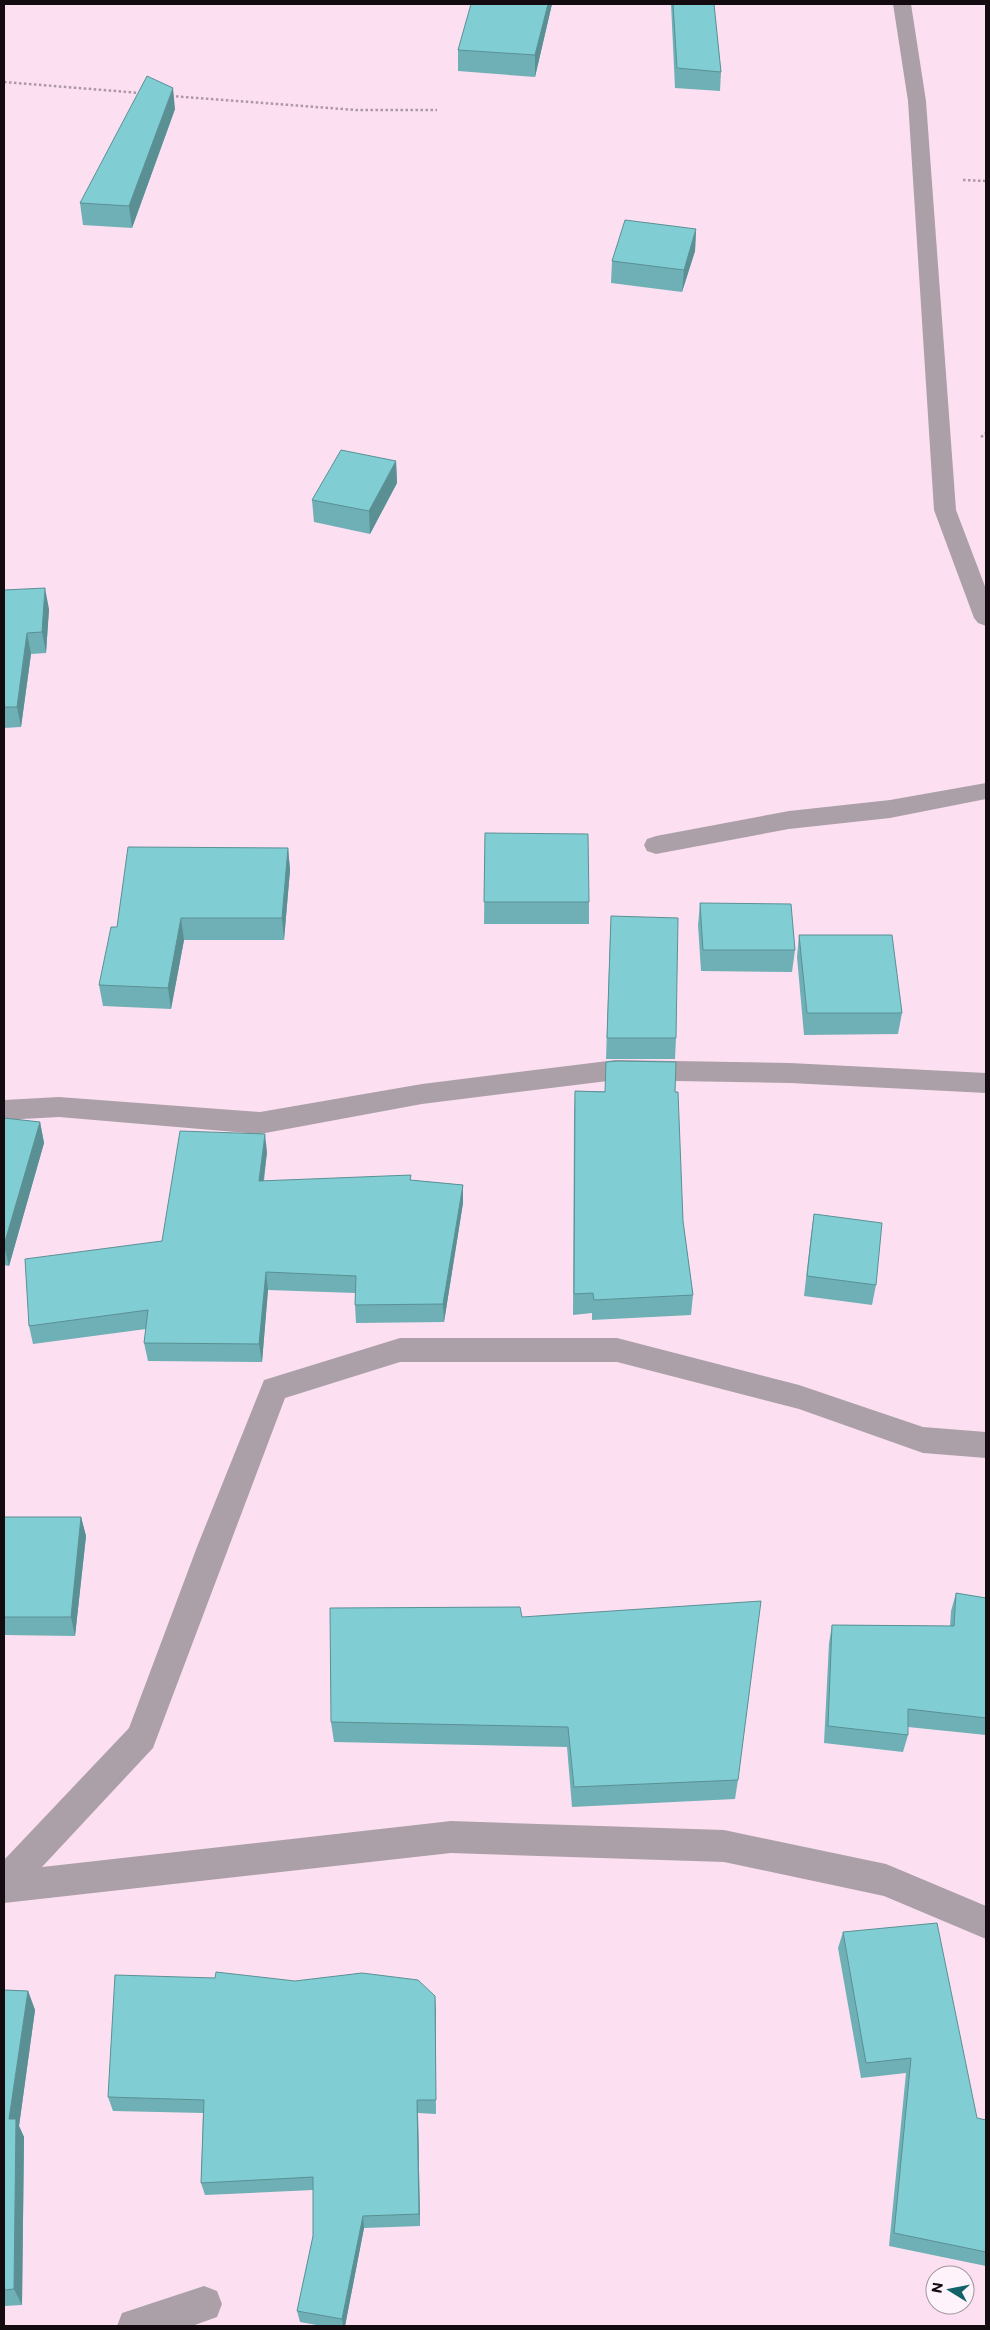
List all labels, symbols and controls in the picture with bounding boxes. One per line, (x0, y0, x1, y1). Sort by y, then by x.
north arrow (925, 2265, 975, 2315)
text: N (927, 2281, 946, 2294)

